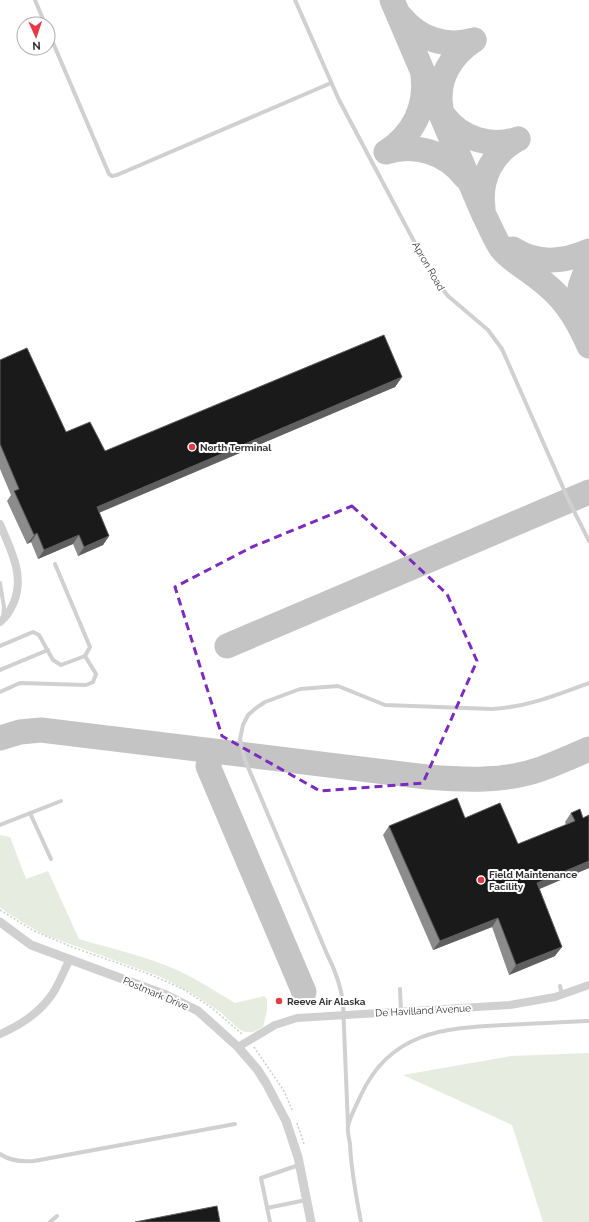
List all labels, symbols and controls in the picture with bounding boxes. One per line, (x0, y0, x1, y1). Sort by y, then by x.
north arrow (16, 16, 56, 56)
text: N (32, 39, 41, 52)
street label: Apron Road (410, 240, 447, 293)
marker: North Terminal (187, 442, 197, 452)
place label: North Terminal (200, 442, 272, 453)
place label: Field Maintenance Facility (489, 869, 577, 892)
marker: Field Maintenance Facility (476, 875, 486, 885)
street label: Postmark Drive (121, 975, 190, 1012)
marker: Reeve Air Alaska (274, 996, 284, 1006)
place label: Reeve Air Alaska (287, 996, 366, 1007)
street label: De Havilland Avenue (375, 1002, 471, 1019)

